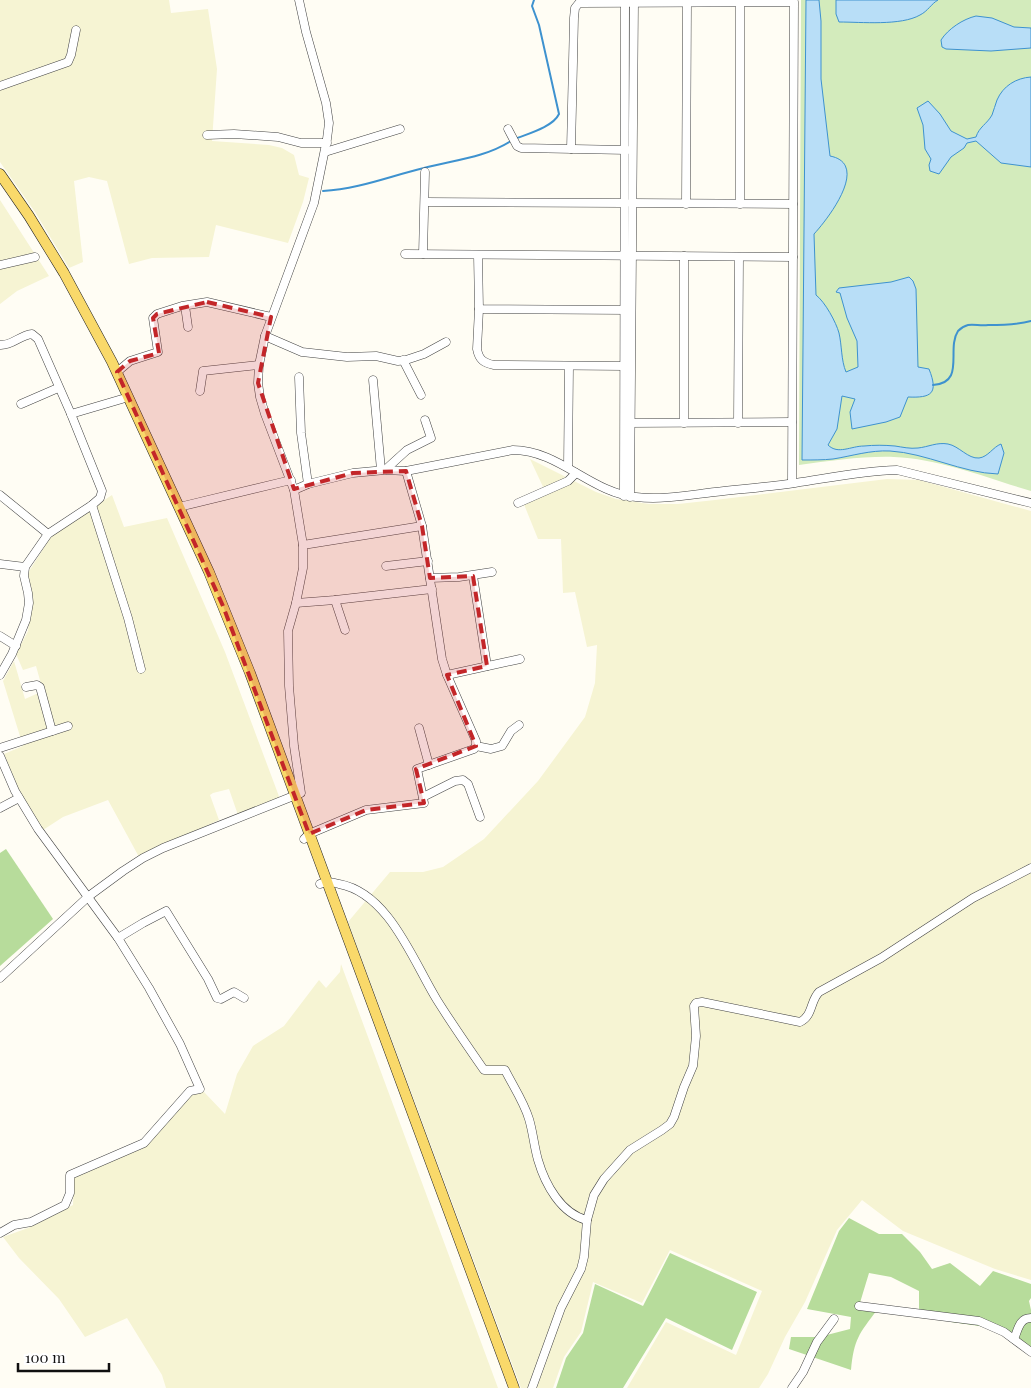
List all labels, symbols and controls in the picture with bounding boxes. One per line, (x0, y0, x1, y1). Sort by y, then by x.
scale bar (18, 1340, 109, 1372)
text: 100 m (25, 1347, 66, 1367)

